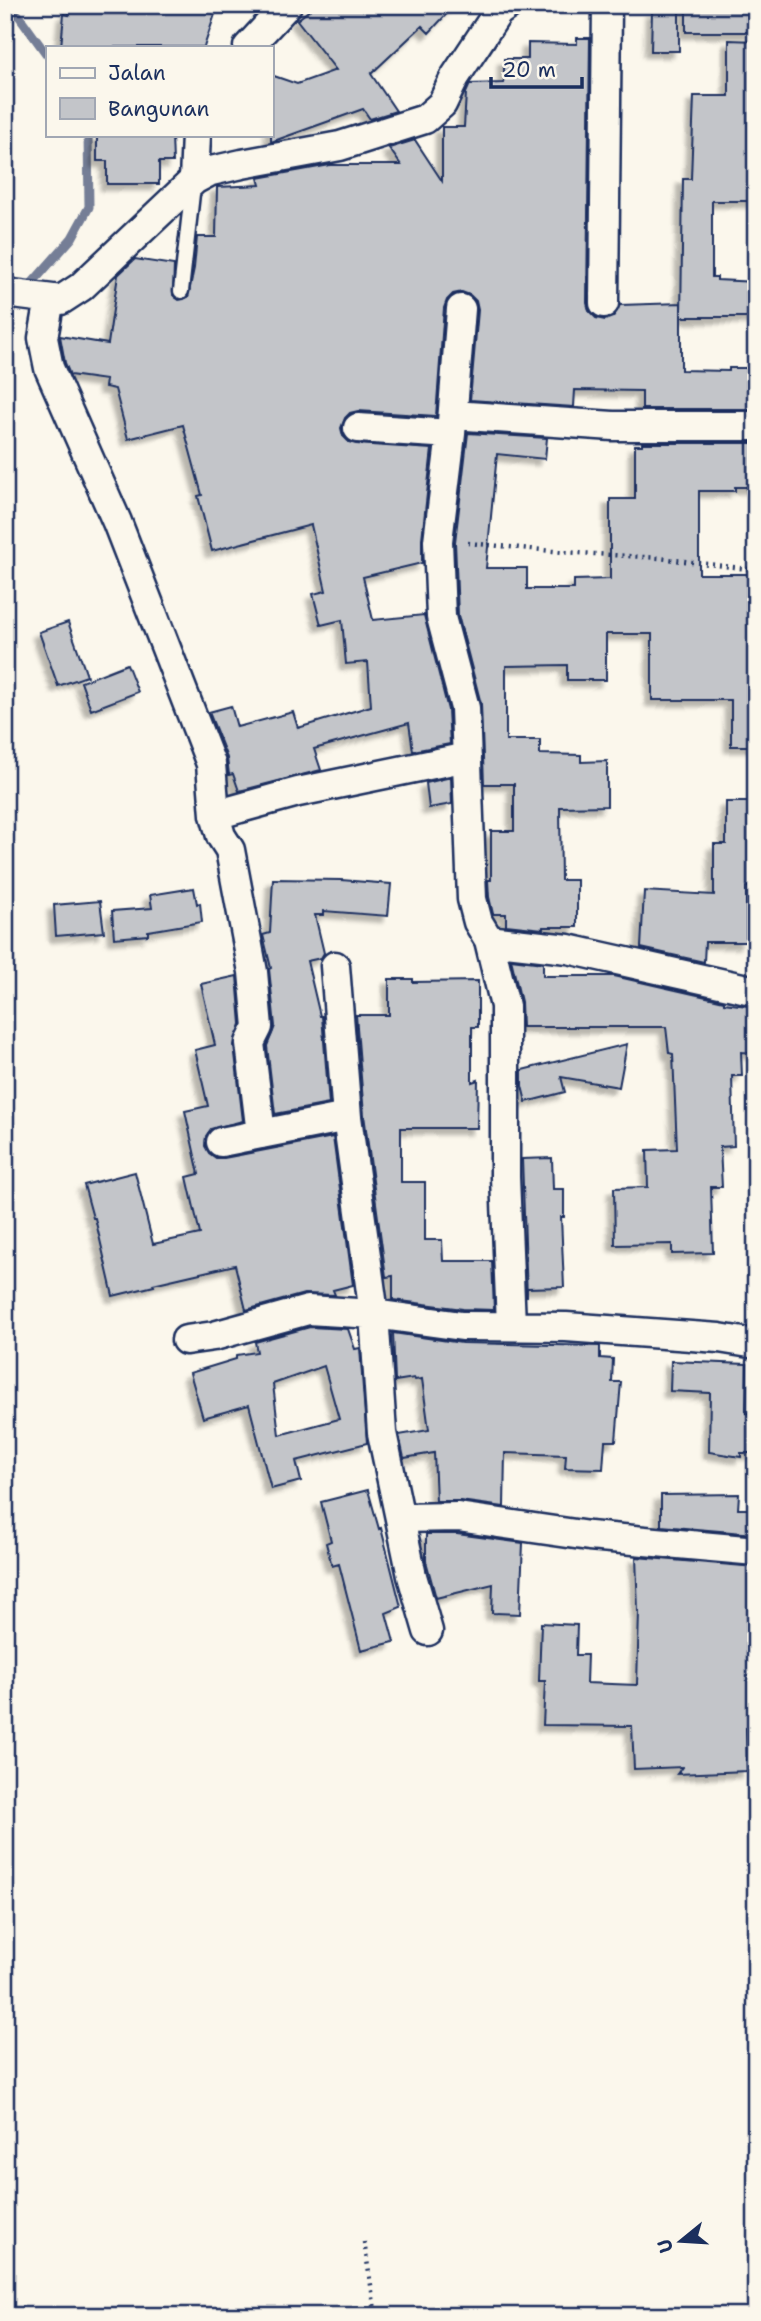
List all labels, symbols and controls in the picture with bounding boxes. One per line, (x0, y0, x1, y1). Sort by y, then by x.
legend (46, 46, 273, 136)
scale bar (491, 46, 582, 90)
text: 20 m (502, 56, 556, 84)
text: Jalan (108, 59, 166, 87)
text: Bangunan (108, 95, 209, 123)
north arrow (646, 2206, 716, 2276)
text: U (651, 2236, 679, 2256)

